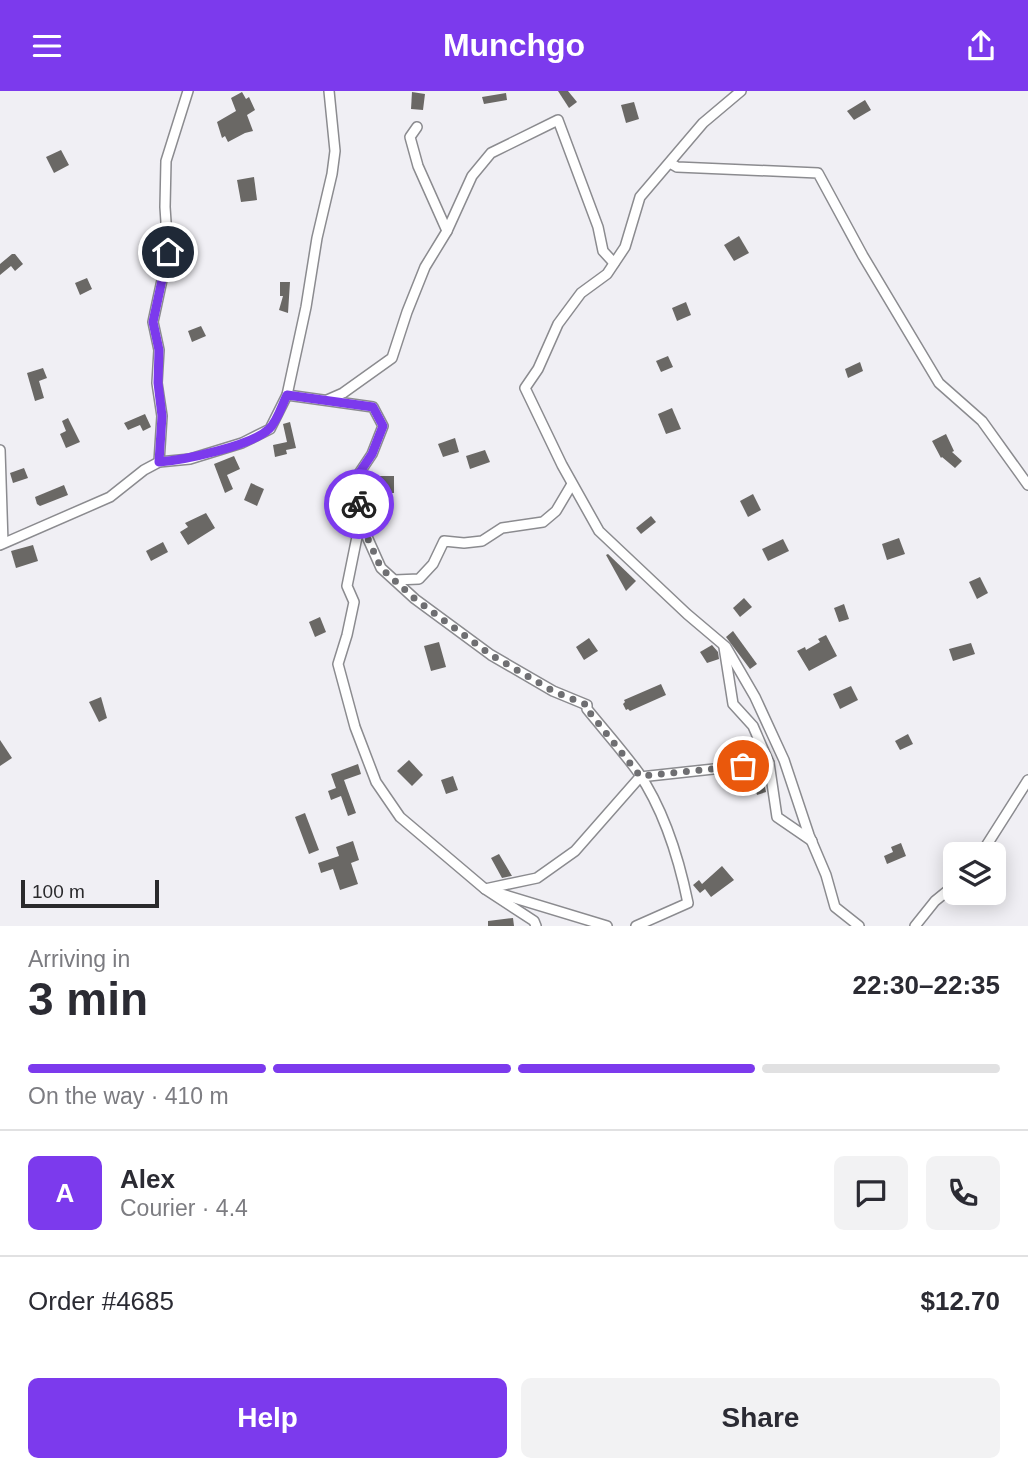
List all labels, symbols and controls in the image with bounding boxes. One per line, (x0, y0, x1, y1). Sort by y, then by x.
icon: menu (28, 27, 66, 65)
text: Munchgo (443, 27, 585, 63)
icon: share (962, 27, 1000, 65)
pin (138, 222, 198, 282)
icon: home (149, 233, 187, 271)
courier (324, 469, 394, 539)
icon: bike (340, 485, 378, 523)
pin (713, 736, 773, 796)
icon: bag (724, 747, 762, 785)
map controls (943, 842, 1006, 905)
button: layers (943, 842, 1006, 905)
scale bar (21, 877, 159, 909)
text: 100 m (32, 881, 85, 902)
text: Arriving in (28, 946, 130, 972)
text: 22:30–22:35 (853, 970, 1000, 1000)
text: 3 min (28, 973, 148, 1025)
text: On the way · 410 m (28, 1083, 229, 1109)
button: chat (834, 1156, 908, 1230)
button: phone (926, 1156, 1000, 1230)
text: Alex (120, 1164, 175, 1194)
text: A (56, 1178, 74, 1208)
text: Courier · 4.4 (120, 1195, 248, 1221)
text: Order #4685 (28, 1286, 174, 1316)
text: $12.70 (920, 1286, 1000, 1316)
button: Help (28, 1378, 507, 1458)
button: Share (521, 1378, 1000, 1458)

